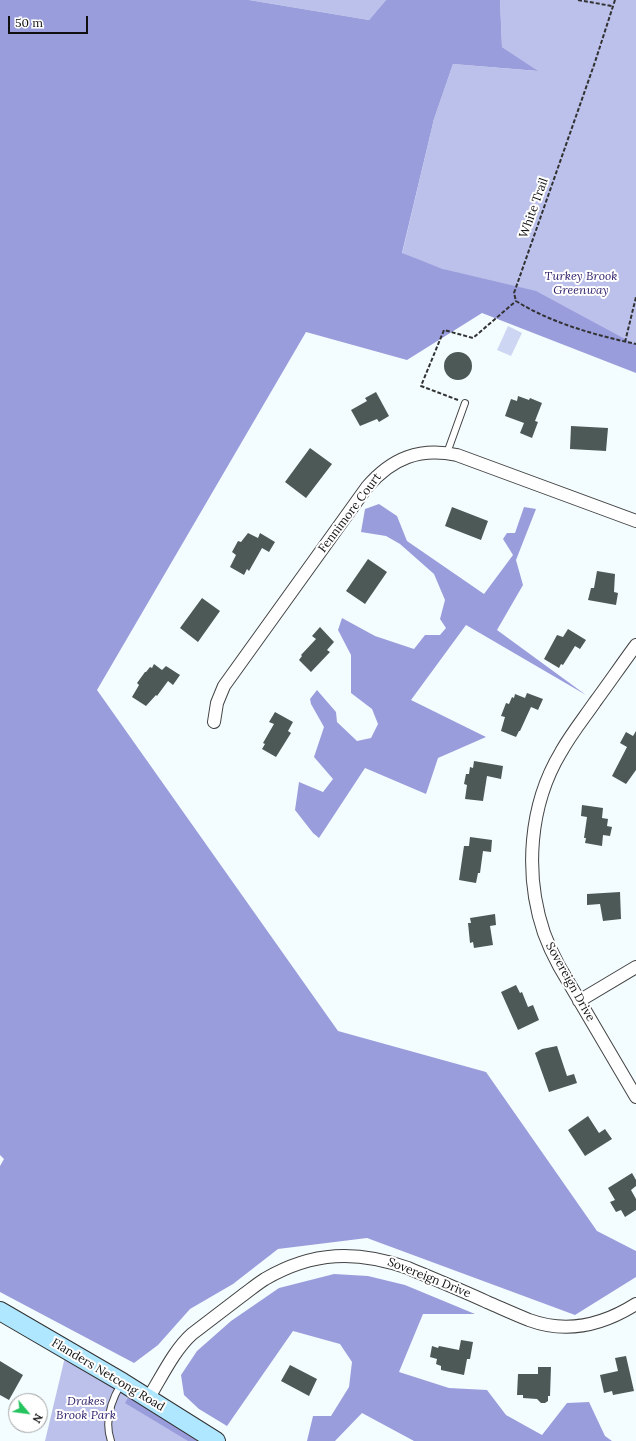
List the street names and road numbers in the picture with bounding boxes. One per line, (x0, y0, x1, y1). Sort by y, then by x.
street label: White Trail (517, 176, 551, 240)
street label: Fennimore Court (315, 470, 385, 556)
street label: Sovereign Drive (542, 940, 598, 1024)
street label: Sovereign Drive (385, 1255, 473, 1301)
street label: Flanders Netcong Road (49, 1336, 167, 1414)

